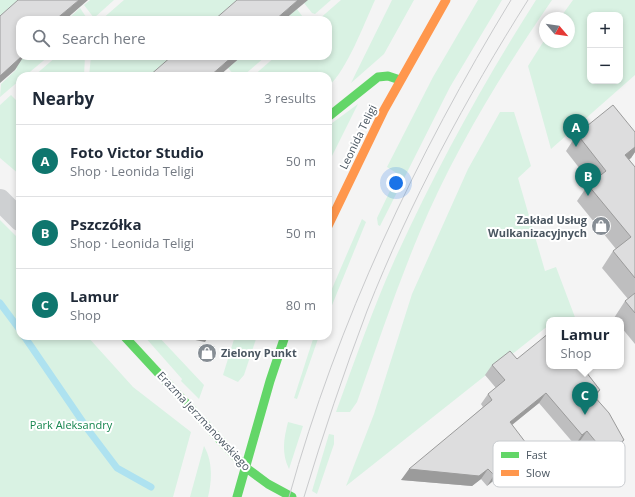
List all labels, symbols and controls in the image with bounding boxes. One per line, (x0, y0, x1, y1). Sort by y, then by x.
north arrow (539, 12, 575, 48)
map controls (587, 12, 623, 84)
button: + (587, 12, 623, 48)
search box (16, 16, 332, 60)
icon: search (30, 27, 52, 49)
text: Search here (62, 28, 146, 48)
button: − (587, 48, 623, 84)
text: Nearby (32, 87, 94, 110)
text: 3 results (264, 89, 316, 107)
street label: Leonida Teligi (335, 102, 380, 172)
pin: A (563, 114, 589, 147)
text: Foto Victor Studio (70, 142, 204, 162)
text: A (41, 152, 49, 170)
text: 50 m (286, 152, 316, 170)
text: Shop · Leonida Teligi (70, 162, 194, 180)
pin: B (575, 163, 601, 196)
your location (386, 173, 406, 193)
place label: Zakład Usług Wulkanizacyjnych (488, 212, 588, 240)
text: Pszczółka (70, 214, 141, 234)
shop icon: Zakład Usług Wulkanizacyjnych (590, 215, 612, 237)
text: B (41, 224, 49, 242)
text: 50 m (286, 224, 316, 242)
text: Shop · Leonida Teligi (70, 234, 194, 252)
text: Lamur (70, 286, 119, 306)
text: C (41, 296, 49, 314)
text: 80 m (286, 296, 316, 314)
text: Shop (70, 306, 101, 324)
popup (546, 317, 624, 369)
text: Lamur (561, 324, 609, 344)
shop icon: Zielony Punkt (196, 342, 218, 364)
text: Shop (561, 344, 591, 362)
place label: Zielony Punkt (221, 345, 297, 360)
street label: Erazma Jerzmanowskiego (154, 368, 255, 474)
pin: C (572, 382, 598, 415)
park label: Park Aleksandry (30, 417, 113, 432)
legend (493, 441, 625, 487)
text: Fast (526, 447, 547, 462)
text: Slow (526, 465, 550, 480)

